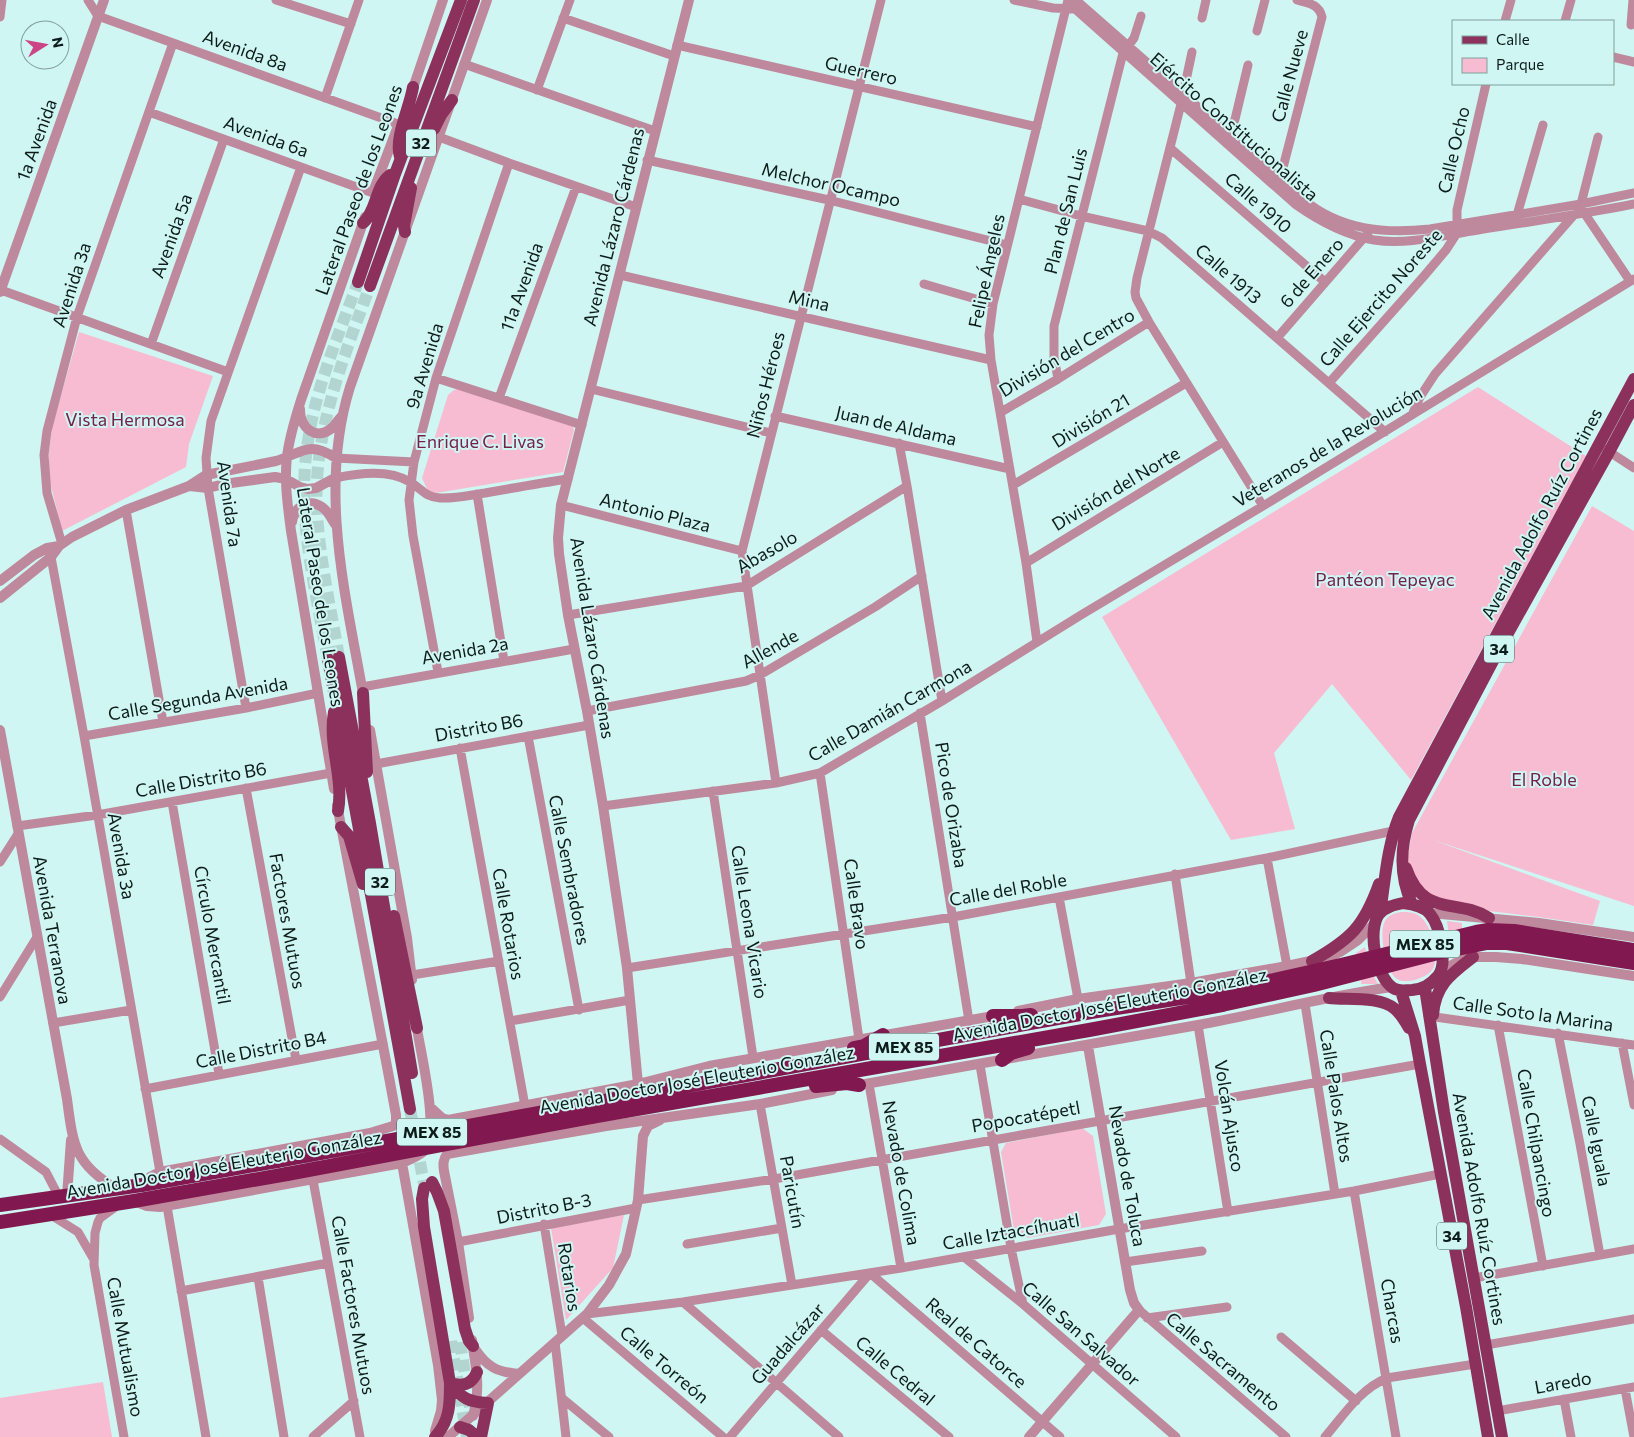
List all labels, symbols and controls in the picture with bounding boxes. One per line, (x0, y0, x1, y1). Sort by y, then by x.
north arrow (20, 20, 70, 70)
legend (1452, 20, 1614, 85)
street label: Avenida 8a (200, 25, 291, 76)
street label: Calle Nueve (1266, 27, 1312, 125)
text: Calle (1496, 30, 1530, 48)
text: N (49, 36, 68, 49)
street label: Ejército Constitucionalista (1146, 47, 1323, 205)
street label: Guerrero (823, 51, 900, 89)
text: Parque (1496, 55, 1544, 73)
street label: Lateral Paseo de los Leones (310, 82, 406, 298)
street label: 1a Avenida (11, 96, 61, 184)
street label: Calle Ocho (1432, 104, 1474, 195)
street label: Avenida 6a (221, 111, 312, 162)
street label: Avenida Lázaro Cárdenas (578, 125, 648, 328)
road number: 32 (406, 130, 436, 156)
street label: Plan de San Luis (1039, 145, 1091, 276)
street label: Melchor Ocampo (760, 157, 903, 211)
street label: Calle 1910 (1221, 167, 1297, 237)
street label: Avenida 5a (146, 191, 196, 281)
street label: Felipe Ángeles (963, 212, 1009, 330)
street label: Calle Ejercito Noreste (1314, 224, 1446, 371)
street label: 6 de Enero (1275, 233, 1348, 312)
street label: Avenida 3a (47, 239, 95, 330)
street label: 11a Avenida (495, 239, 547, 334)
street label: Calle 1913 (1191, 239, 1266, 308)
street label: Mina (786, 285, 832, 315)
street label: División del Centro (995, 303, 1138, 401)
street label: 9a Avenida (401, 320, 448, 411)
street label: Niños Héroes (741, 329, 789, 440)
street label: Veteranos de la Revolución (1229, 381, 1426, 511)
street label: División 21 (1048, 388, 1133, 452)
street label: Juan de Aldama (833, 400, 959, 450)
street label: Avenida Adolfo Ruíz Cortines (1476, 404, 1606, 623)
park label: Vista Hermosa (65, 408, 185, 430)
park label: Enrique C. Livas (416, 430, 544, 452)
street label: División del Norte (1048, 441, 1183, 535)
street label: Avenida 7a (213, 459, 247, 548)
street label: Lateral Paseo de los Leones (293, 485, 349, 708)
street label: Antonio Plaza (598, 488, 713, 536)
street label: Abasolo (732, 525, 801, 577)
street label: Avenida Lázaro Cárdenas (566, 535, 620, 740)
park label: Pantéon Tepeyac (1315, 568, 1455, 590)
street label: Allende (737, 624, 802, 673)
street label: Avenida 2a (420, 632, 510, 668)
road number: 34 (1484, 636, 1514, 662)
street label: Calle Damián Carmona (804, 654, 975, 766)
street label: Calle Segunda Avenida (106, 671, 289, 725)
street label: Distrito B6 (433, 708, 525, 746)
street label: Pico de Orizaba (931, 740, 973, 869)
street label: Calle Distrito B6 (133, 757, 268, 801)
park label: El Roble (1511, 768, 1577, 790)
street label: Calle Sembradores (545, 793, 595, 947)
street label: Avenida 3a (104, 811, 140, 901)
street label: Calle Leona Vicario (727, 843, 773, 1000)
street label: Factores Mutuos (265, 851, 311, 991)
street label: Avenida Terranova (29, 854, 77, 1006)
street label: Calle Bravo (840, 857, 874, 951)
street label: Círculo Mercantil (190, 864, 236, 1006)
street label: Calle Rotarios (488, 866, 530, 982)
street label: Calle del Roble (947, 868, 1068, 910)
road number: 32 (365, 869, 395, 896)
road number: MEX 85 (1390, 931, 1460, 958)
street label: Avenida Doctor José Eleuterio González (951, 963, 1269, 1045)
street label: Calle Soto la Marina (1451, 991, 1615, 1035)
street label: Calle Distrito B4 (193, 1026, 328, 1072)
street label: Calle Palos Altos (1316, 1028, 1358, 1164)
road number: MEX 85 (869, 1034, 939, 1060)
street label: Avenida Doctor José Eleuterio González (537, 1040, 856, 1118)
street label: Volcán Ajusco (1210, 1058, 1250, 1174)
street label: Calle Chilpancingo (1513, 1067, 1561, 1219)
street label: Avenida Adolfo Ruíz Cortines (1449, 1091, 1511, 1327)
street label: Calle Iguala (1577, 1094, 1617, 1188)
street label: Popocatépetl (970, 1096, 1082, 1136)
street label: Nevado de Colima (878, 1099, 926, 1247)
street label: Nevado de Toluca (1105, 1103, 1151, 1248)
road number: MEX 85 (397, 1118, 467, 1146)
street label: Avenida Doctor José Eleuterio González (64, 1125, 383, 1203)
street label: Paricutín (776, 1154, 810, 1230)
street label: Distrito B-3 (495, 1188, 593, 1228)
street label: Calle Iztaccíhuatl (941, 1208, 1081, 1254)
street label: Calle Factores Mutuos (327, 1214, 381, 1396)
road number: 34 (1437, 1222, 1467, 1250)
street label: Rotarios (554, 1241, 586, 1313)
street label: Calle Mutualismo (103, 1275, 149, 1419)
street label: Calle San Salvador (1018, 1276, 1145, 1390)
street label: Charcas (1376, 1277, 1410, 1345)
street label: Real de Catorce (922, 1292, 1032, 1392)
street label: Guadalcázar (746, 1298, 829, 1389)
street label: Calle Sacramento (1162, 1307, 1285, 1416)
street label: Calle Torreón (616, 1321, 714, 1408)
street label: Calle Cedral (851, 1331, 940, 1410)
street label: Laredo (1533, 1366, 1593, 1398)

